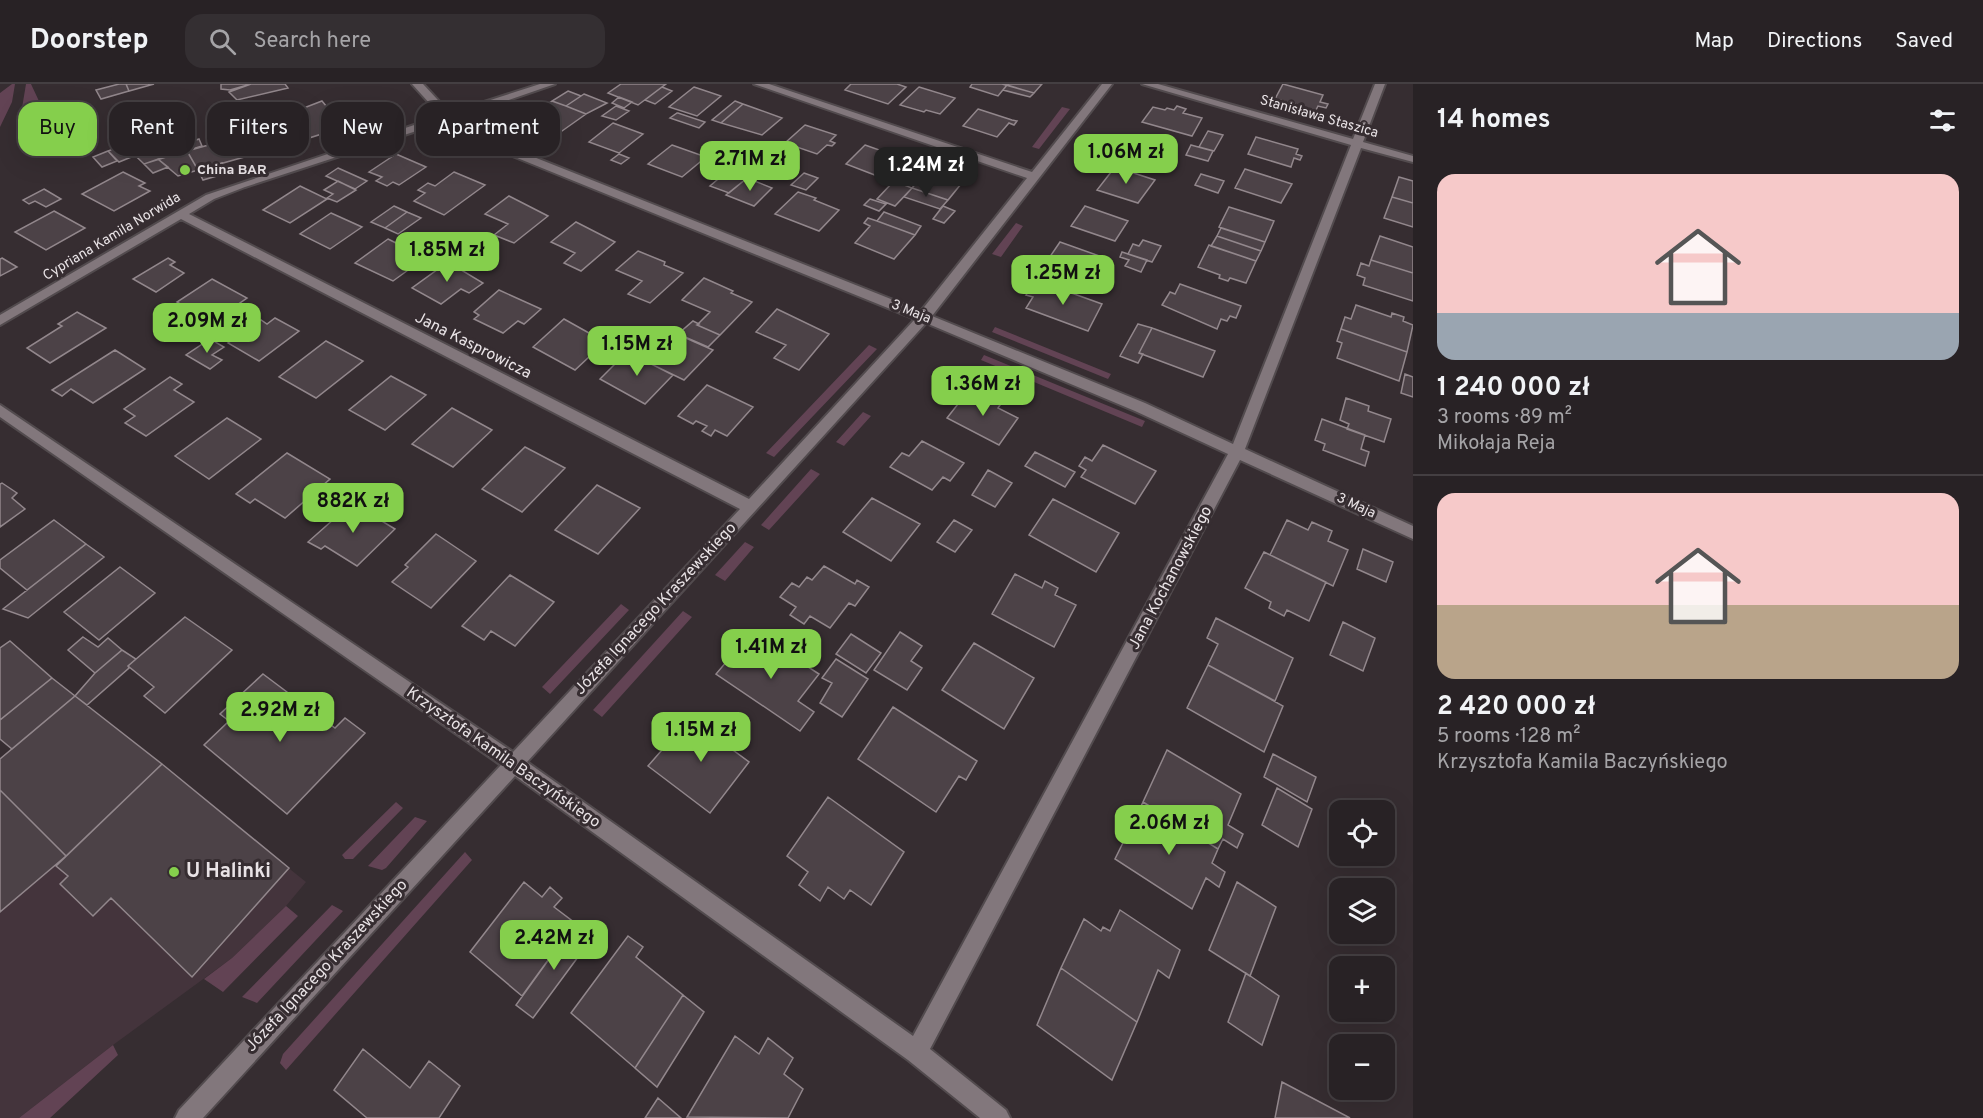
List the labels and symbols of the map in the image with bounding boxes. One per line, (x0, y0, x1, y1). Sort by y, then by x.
street label: Stanisława Staszica (1258, 92, 1380, 142)
pin: 1.06M zł (1064, 134, 1188, 185)
pin: 2.71M zł (688, 141, 812, 192)
pin: 1.24M zł (864, 147, 988, 198)
place label: China BAR (197, 162, 267, 179)
marker: China BAR (178, 163, 192, 177)
street label: Cypriana Kamila Norwida (40, 189, 184, 285)
pin: 1.85M zł (385, 232, 509, 283)
pin: 1.25M zł (1001, 255, 1125, 306)
street label: 3 Maja (889, 296, 933, 328)
pin: 2.09M zł (145, 303, 269, 354)
street label: Jana Kasprowicza (411, 308, 535, 384)
pin: 1.15M zł (575, 326, 699, 377)
pin: 1.36M zł (921, 366, 1045, 417)
pin: 882K zł (298, 483, 408, 534)
street label: 3 Maja (1334, 490, 1378, 522)
street label: Jana Kochanowskiego (1125, 503, 1217, 653)
street label: Józefa Ignacego Kraszewskiego (571, 519, 741, 699)
pin: 1.41M zł (709, 629, 833, 680)
street label: Krzysztofa Kamila Baczyńskiego (402, 683, 604, 833)
pin: 2.92M zł (218, 692, 342, 743)
pin: 1.15M zł (639, 712, 763, 763)
pin: 2.06M zł (1107, 805, 1231, 856)
place label: U Halinki (186, 859, 271, 885)
marker: U Halinki (167, 865, 181, 879)
street label: Józefa Ignacego Kraszewskiego (242, 876, 412, 1056)
pin: 2.42M zł (492, 920, 616, 971)

